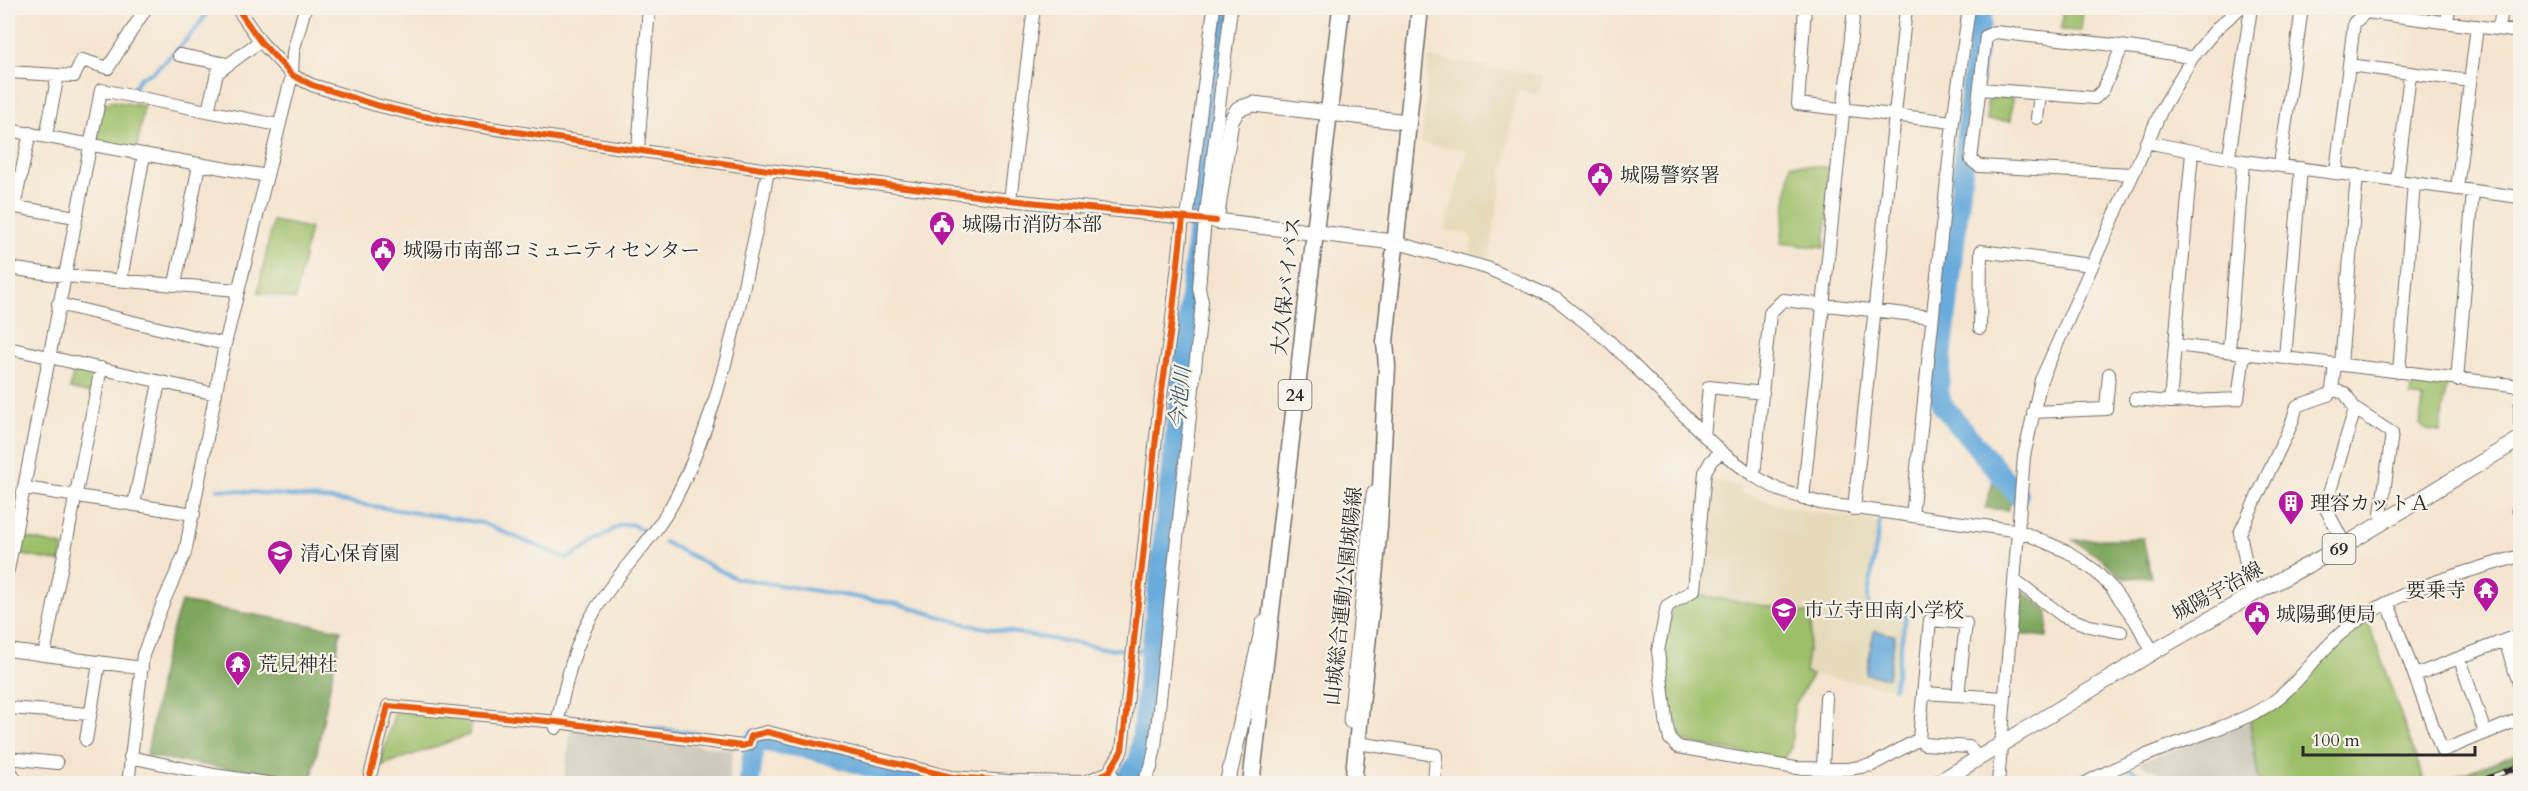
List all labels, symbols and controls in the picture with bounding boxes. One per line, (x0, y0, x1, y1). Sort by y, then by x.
public building icon: 城陽警察署 (1585, 160, 1615, 198)
place label: 城陽警察署 (1620, 162, 1720, 189)
public building icon: 城陽市消防本部 (927, 209, 957, 247)
place label: 城陽市消防本部 (962, 211, 1102, 238)
street label: 大久保バイパス (1266, 215, 1307, 357)
public building icon: 城陽市南部コミュニティセンター (368, 235, 398, 273)
place label: 城陽市南部コミュニティセンター (403, 237, 700, 264)
water label: 今池川 (1163, 363, 1198, 431)
road number: 24 (1278, 380, 1312, 410)
street label: 山城総合運動公園城陽線 (1319, 485, 1368, 707)
building icon: 理容カットＡ (2276, 488, 2306, 526)
place label: 理容カットＡ (2310, 490, 2430, 517)
road number: 69 (2322, 534, 2356, 564)
school or university icon: 清心保育園 (265, 538, 295, 576)
place label: 清心保育園 (300, 540, 400, 567)
street label: 城陽宇治線 (2167, 555, 2268, 627)
temple icon: 要乗寺 (2471, 575, 2501, 613)
place label: 要乗寺 (2406, 577, 2466, 604)
school or university icon: 市立寺田南小学校 (1769, 595, 1799, 633)
place label: 市立寺田南小学校 (1804, 597, 1964, 624)
public building icon: 城陽郵便局 (2242, 599, 2272, 637)
place label: 城陽郵便局 (2276, 601, 2376, 628)
temple icon: 荒見神社 (223, 649, 253, 687)
place label: 荒見神社 (258, 651, 338, 678)
scale bar (2303, 719, 2476, 757)
text: 100 m (2312, 728, 2360, 753)

